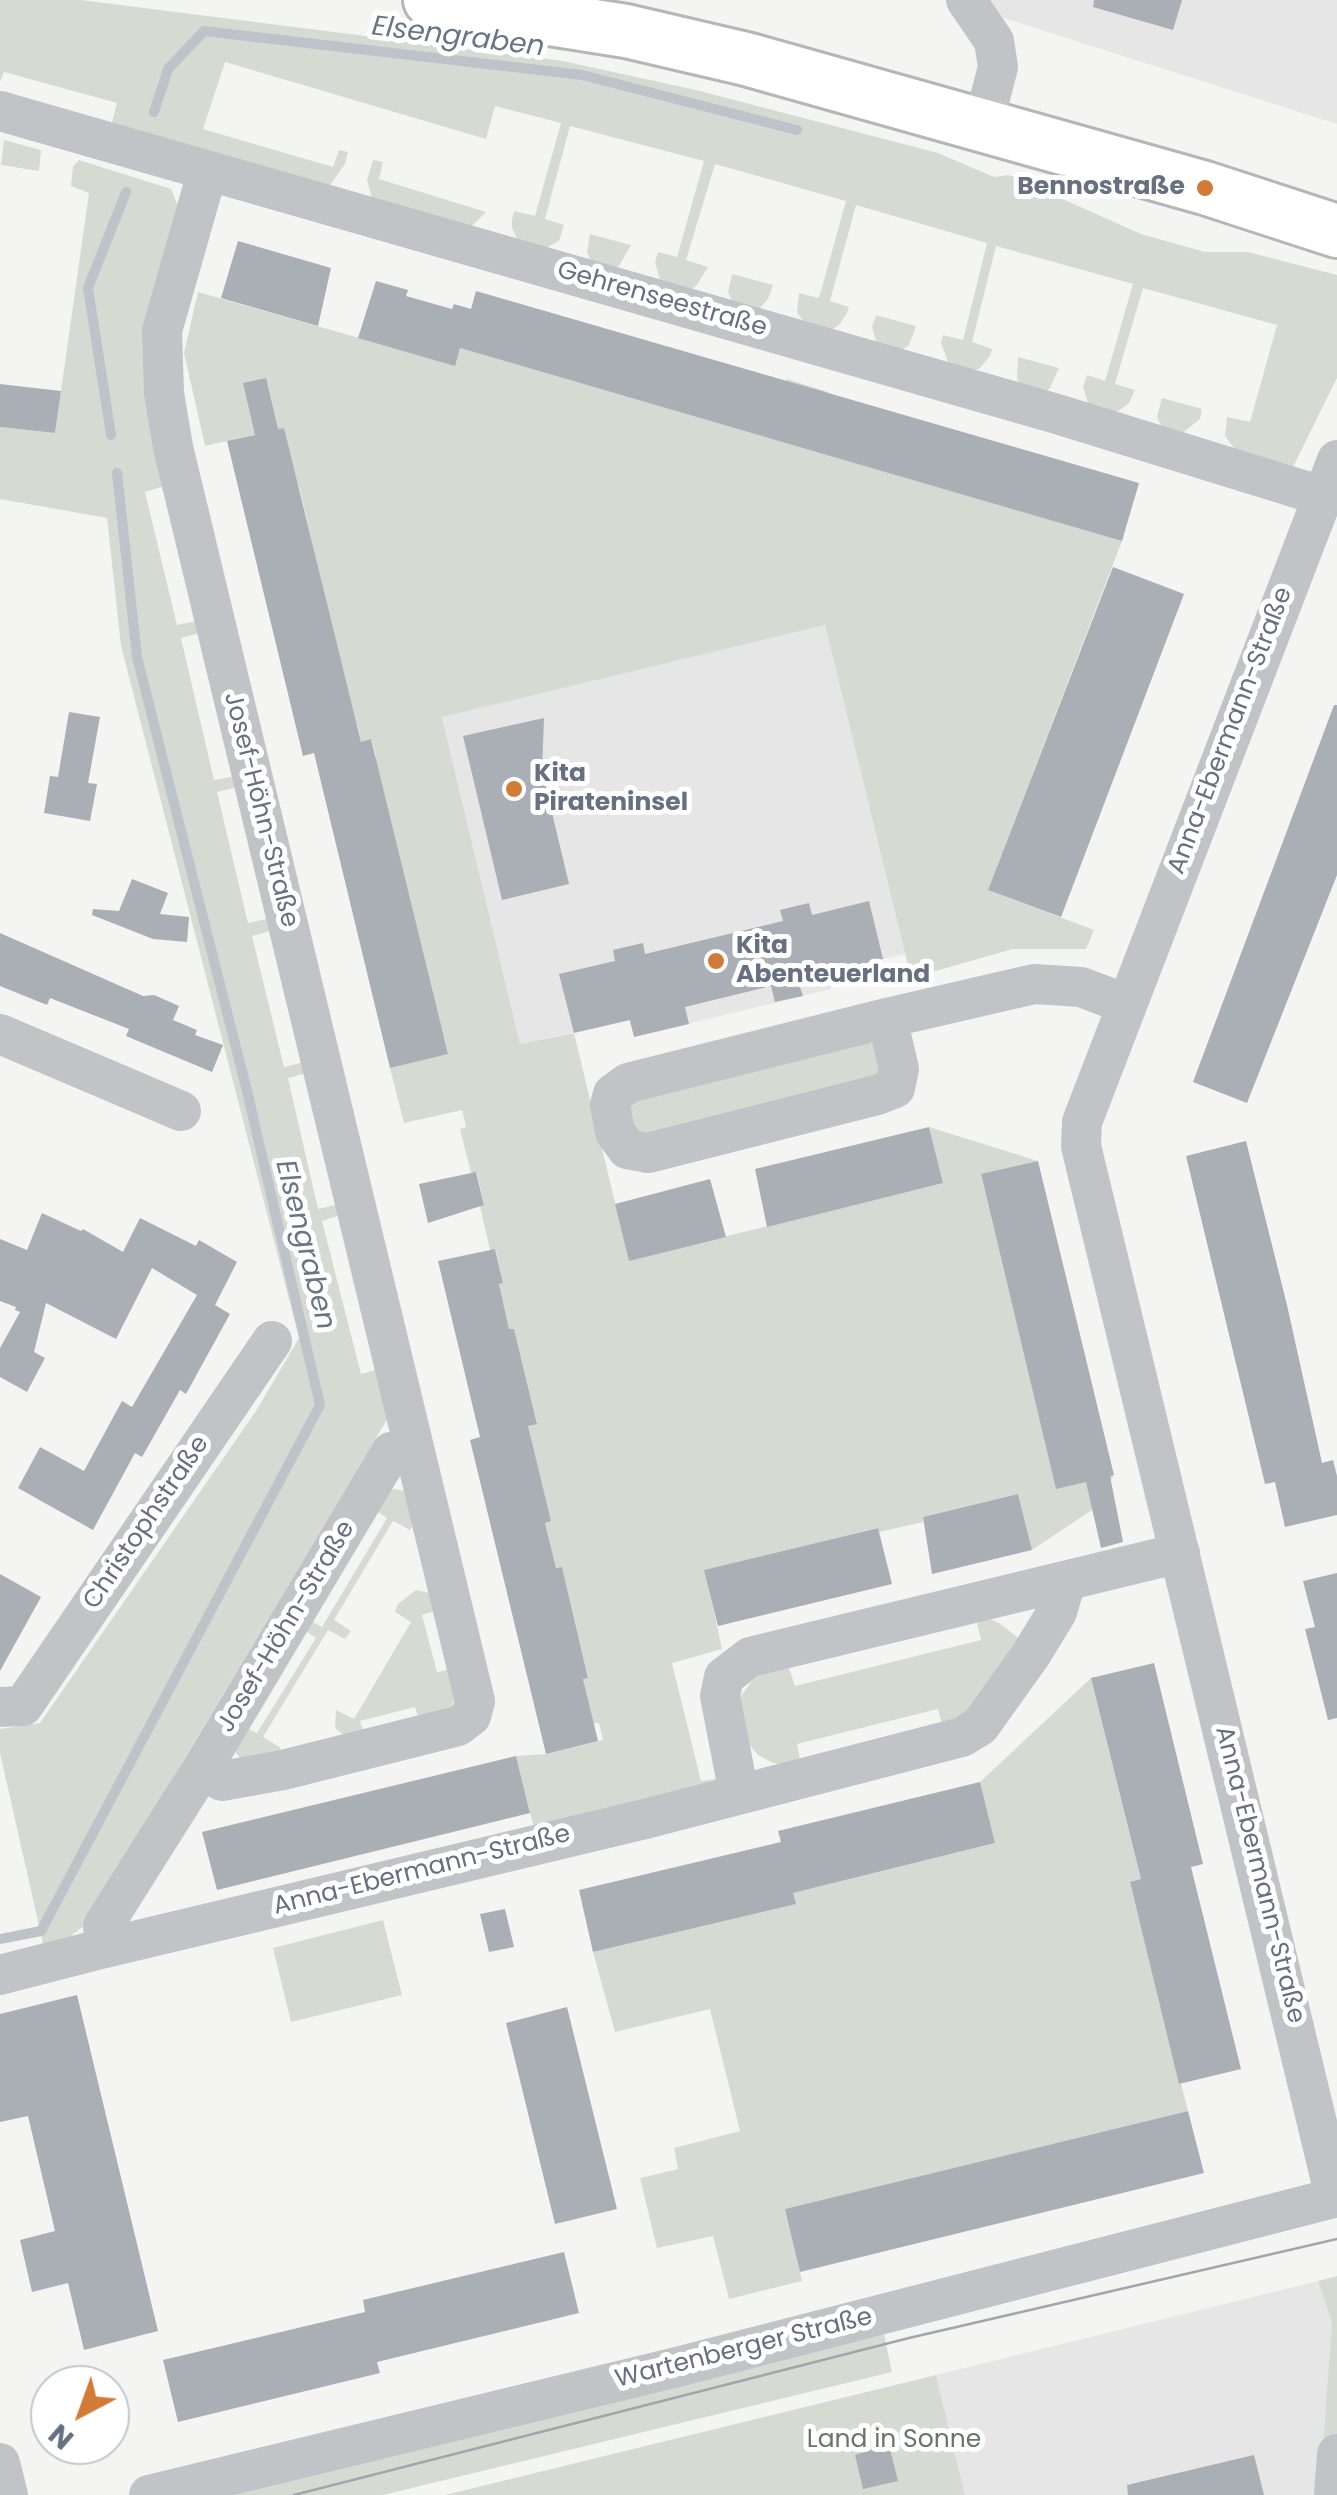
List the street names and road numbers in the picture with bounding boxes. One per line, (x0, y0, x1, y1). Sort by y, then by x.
street label: Gehrenseestraße (554, 256, 770, 344)
street label: Anna-Ebermann-Straße (1162, 583, 1300, 879)
street label: Josef-Höhn-Straße (216, 689, 304, 931)
street label: Christophstraße (78, 1431, 216, 1615)
street label: Josef-Höhn-Straße (212, 1516, 362, 1738)
street label: Anna-Ebermann-Straße (1208, 1723, 1310, 2027)
street label: Anna-Ebermann-Straße (270, 1820, 574, 1922)
street label: Wartenberger Straße (612, 2303, 876, 2395)

